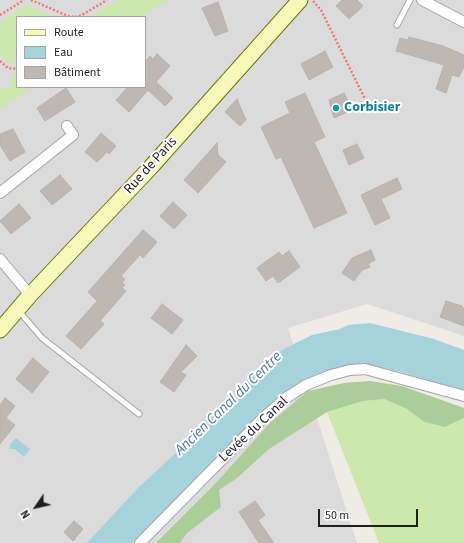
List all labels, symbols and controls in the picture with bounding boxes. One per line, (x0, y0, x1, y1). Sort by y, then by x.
legend (16, 16, 146, 88)
text: Route (54, 24, 84, 41)
text: Eau (54, 44, 73, 61)
text: Bâtiment (54, 64, 100, 81)
place label: Corbisier (344, 100, 400, 116)
marker: Corbisier (331, 103, 341, 113)
street label: Rue de Paris (121, 134, 181, 198)
water label: Ancien Canal du Centre (172, 348, 286, 460)
street label: Levée du Canal (216, 394, 292, 466)
north arrow (16, 487, 56, 527)
scale bar (320, 501, 420, 527)
text: N (17, 507, 34, 521)
text: 50 m (325, 507, 349, 524)

